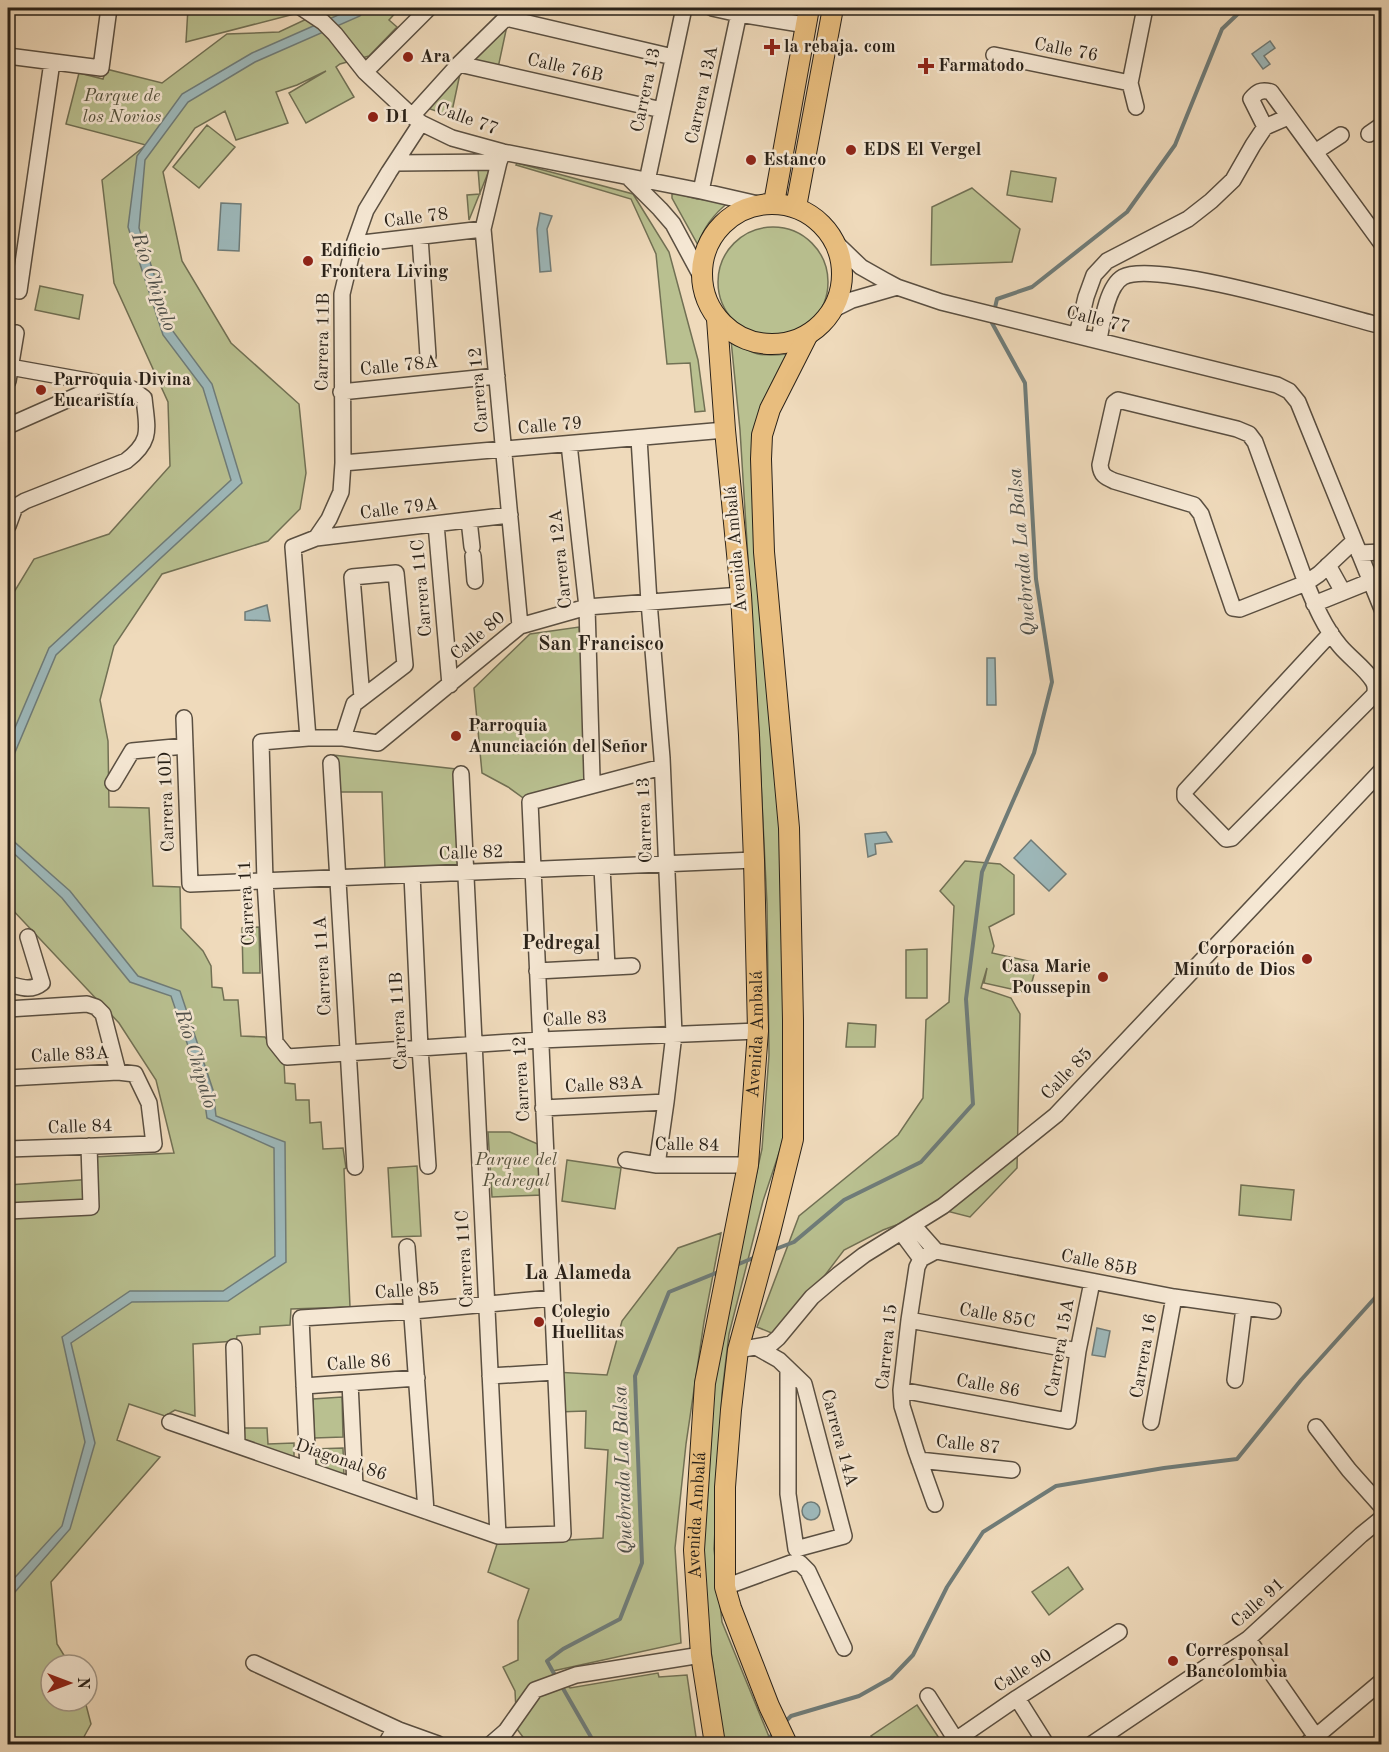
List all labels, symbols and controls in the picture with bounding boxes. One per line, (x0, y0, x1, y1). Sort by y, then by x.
street label: Calle 76 (1032, 35, 1100, 65)
place label: la rebaja. com (784, 38, 896, 56)
marker: la rebaja. com (765, 40, 779, 54)
street label: Carrera 13A (683, 44, 721, 146)
street label: Carrera 13 (628, 46, 664, 134)
place label: Ara (420, 48, 451, 66)
marker: Ara (401, 50, 415, 64)
street label: Calle 76B (525, 51, 605, 85)
place label: Farmatodo (938, 57, 1024, 75)
marker: Farmatodo (919, 59, 933, 73)
park label: Parque de los Novios (83, 87, 162, 126)
street label: Calle 77 (433, 99, 501, 139)
place label: D1 (385, 108, 410, 126)
marker: D1 (366, 110, 380, 124)
place label: EDS El Vergel (863, 141, 982, 159)
marker: EDS El Vergel (844, 143, 858, 157)
place label: Estanco (763, 151, 826, 169)
marker: Estanco (744, 153, 758, 167)
street label: Calle 78 (383, 205, 449, 231)
water label: Río Chipalo (126, 229, 179, 334)
place label: Edificio Frontera Living (320, 242, 448, 281)
marker: Edificio Frontera Living (301, 254, 315, 268)
street label: Carrera 11B (313, 293, 333, 391)
street label: Calle 77 (1064, 303, 1132, 337)
street label: Carrera 12 (466, 346, 492, 434)
street label: Calle 78A (359, 353, 439, 379)
place label: Parroquia Divina Eucaristía (53, 371, 191, 410)
marker: Parroquia Divina Eucaristía (34, 383, 48, 397)
street label: Calle 79 (517, 414, 583, 438)
water label: Quebrada La Balsa (1006, 467, 1040, 637)
street label: Avenida Ambalá (721, 485, 751, 613)
street label: Calle 79A (359, 495, 439, 523)
street label: Carrera 12A (547, 508, 575, 610)
street label: Carrera 11C (409, 538, 435, 638)
street label: Calle 80 (447, 608, 509, 664)
district label: San Francisco (538, 635, 664, 655)
place label: Parroquia Anunciación del Señor (468, 717, 648, 756)
marker: Parroquia Anunciación del Señor (449, 729, 463, 743)
street label: Carrera 10D (156, 752, 178, 852)
street label: Carrera 13 (635, 777, 655, 863)
street label: Calle 82 (438, 843, 504, 863)
street label: Carrera 11 (236, 859, 258, 947)
street label: Carrera 11A (311, 915, 335, 1016)
district label: Pedregal (522, 934, 600, 954)
place label: Corporación Minuto de Dios (1174, 940, 1295, 979)
marker: Corporación Minuto de Dios (1300, 952, 1314, 966)
place label: Casa Marie Poussepin (1001, 958, 1091, 997)
street label: Avenida Ambalá (744, 970, 767, 1099)
marker: Casa Marie Poussepin (1096, 970, 1110, 984)
street label: Carrera 11B (387, 971, 411, 1071)
water label: Río Chipalo (170, 1006, 220, 1111)
street label: Calle 83 (542, 1008, 608, 1030)
street label: Carrera 12 (511, 1035, 533, 1123)
street label: Calle 83A (30, 1044, 110, 1066)
street label: Calle 85 (1038, 1044, 1096, 1104)
street label: Calle 83A (564, 1074, 644, 1096)
street label: Calle 84 (47, 1117, 113, 1137)
street label: Calle 84 (654, 1135, 720, 1155)
park label: Parque del Pedregal (474, 1151, 558, 1190)
street label: Carrera 11C (453, 1209, 477, 1309)
street label: Calle 85B (1059, 1247, 1139, 1279)
district label: La Alameda (525, 1264, 631, 1284)
street label: Calle 85 (374, 1280, 440, 1302)
street label: Carrera 15A (1042, 1297, 1078, 1399)
street label: Calle 85C (958, 1300, 1036, 1332)
place label: Colegio Huellitas (551, 1303, 624, 1342)
street label: Carrera 15 (874, 1303, 900, 1391)
street label: Carrera 16 (1128, 1312, 1160, 1400)
marker: Colegio Huellitas (532, 1315, 546, 1329)
street label: Calle 86 (326, 1352, 392, 1374)
street label: Calle 86 (954, 1372, 1022, 1400)
water label: Quebrada La Balsa (611, 1385, 637, 1555)
street label: Carrera 14A (817, 1387, 861, 1489)
street label: Calle 87 (935, 1433, 1001, 1457)
street label: Diagonal 86 (293, 1436, 389, 1484)
street label: Avenida Ambalá (685, 1451, 709, 1580)
street label: Calle 91 (1228, 1575, 1288, 1631)
place label: Corresponsal Bancolombia (1185, 1642, 1290, 1681)
street label: Calle 90 (991, 1646, 1055, 1696)
north arrow (39, 1653, 99, 1713)
marker: Corresponsal Bancolombia (1166, 1654, 1180, 1668)
text: N (74, 1677, 90, 1690)

